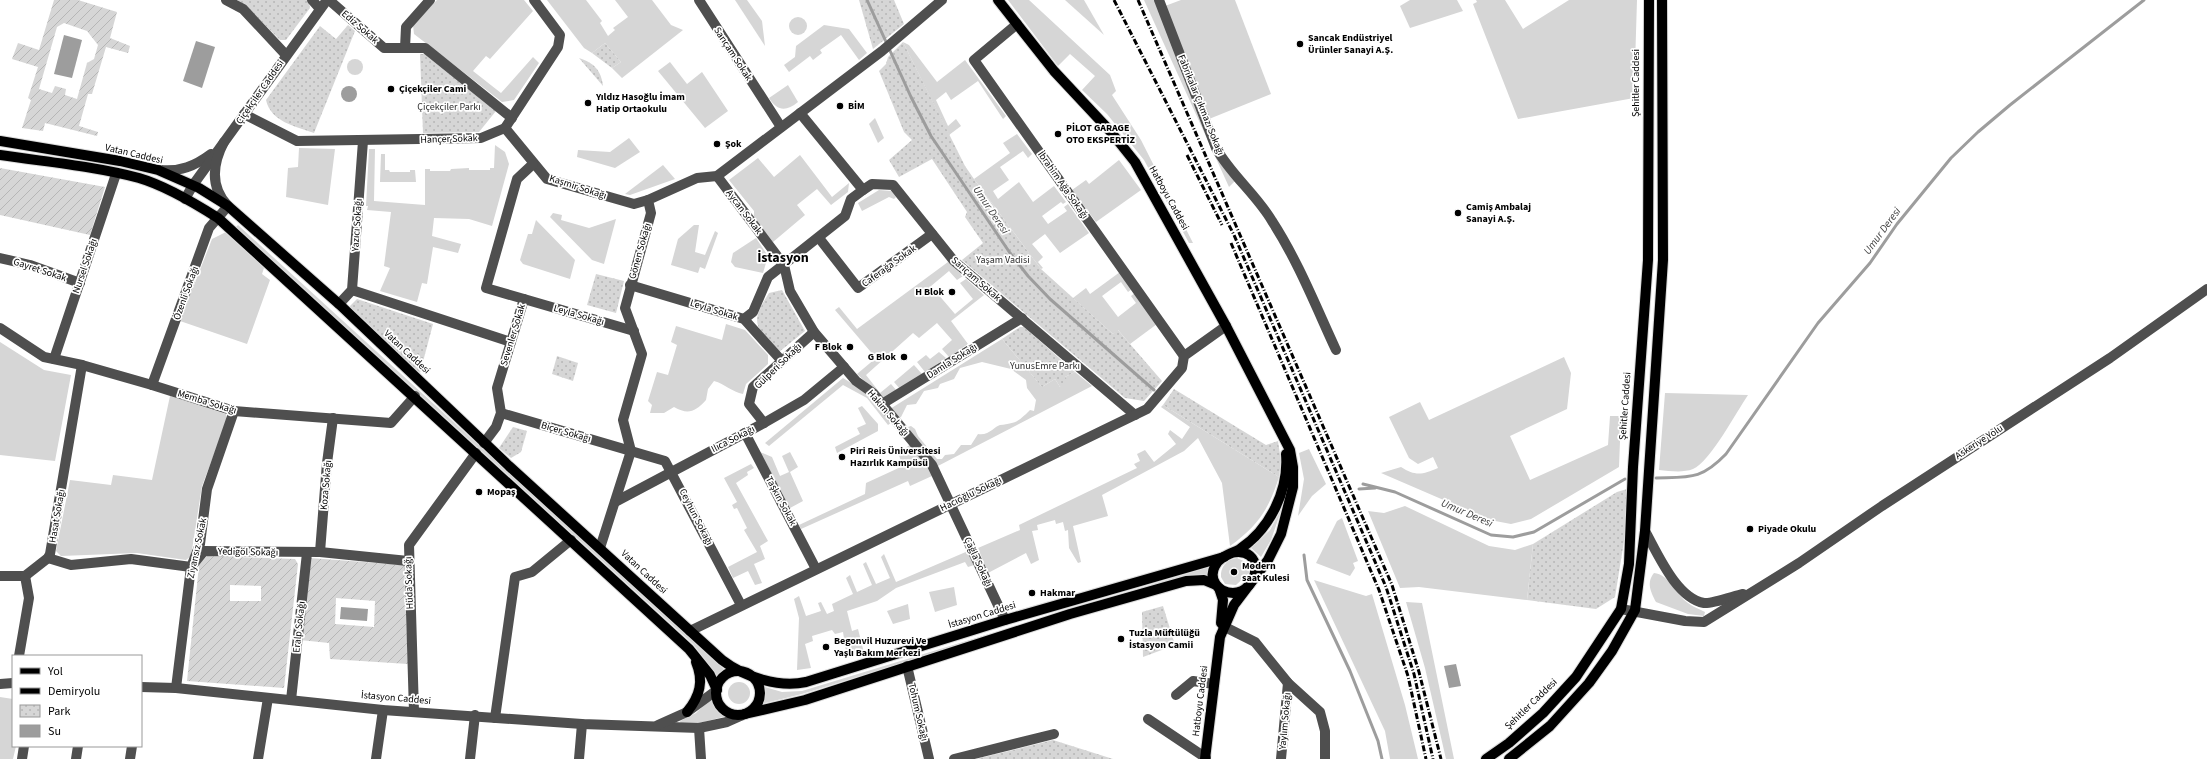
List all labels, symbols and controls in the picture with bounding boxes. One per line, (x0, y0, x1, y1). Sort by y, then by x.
street label: Ediz Sokak (338, 7, 382, 47)
street label: Sarıçam Sokak (710, 24, 756, 84)
place label: Sancak Endüstriyel Ürünler Sanayi A.Ş. (1308, 31, 1393, 57)
marker: Sancak Endüstriyel Ürünler Sanayi A.Ş. (1295, 39, 1305, 49)
street label: Şehitler Caddesi (1629, 49, 1643, 117)
street label: Fabrikalar Çıkmazı Sokağı (1174, 53, 1228, 157)
street label: Çiçekçiler Caddesi (233, 57, 287, 127)
place label: Çiçekçiler Cami (399, 82, 466, 96)
marker: Çiçekçiler Cami (386, 84, 396, 94)
place label: Yıldız Hasoğlu İmam Hatip Ortaokulu (595, 90, 685, 116)
marker: Yıldız Hasoğlu İmam Hatip Ortaokulu (583, 98, 593, 108)
place label: BİM (848, 99, 865, 113)
park label: Çiçekçiler Parkı (417, 100, 481, 114)
marker: BİM (835, 101, 845, 111)
place label: PİLOT GARAGE OTO EKSPERTİZ (1066, 121, 1136, 147)
marker: PİLOT GARAGE OTO EKSPERTİZ (1053, 129, 1063, 139)
street label: Hançer Sokak (420, 131, 478, 147)
place label: Şok (725, 137, 742, 151)
marker: Şok (712, 139, 722, 149)
street label: Vatan Caddesi (104, 141, 164, 167)
street label: İbrahim Ağa Sokağı (1034, 148, 1092, 222)
street label: Hatboyu Caddesi (1146, 163, 1192, 233)
street label: Kaşmir Sokağı (548, 171, 608, 203)
water label: Umur Deresi (969, 183, 1013, 237)
street label: Aycan Sokak (723, 187, 765, 237)
street label: Yazıcı Sokağı (348, 198, 366, 253)
place label: Camiş Ambalaj Sanayi A.Ş. (1466, 200, 1531, 226)
water label: Umur Deresi (1860, 204, 1904, 258)
marker: Camiş Ambalaj Sanayi A.Ş. (1453, 208, 1463, 218)
street label: Gönen Sokağı (625, 221, 655, 281)
street label: Nursel Sokağı (69, 237, 101, 295)
street label: Caferağa Sokak (859, 241, 919, 291)
district label: İstasyon (757, 248, 809, 268)
street label: Sarıçam Sokak (948, 253, 1004, 305)
park label: Yaşam Vadisi (975, 253, 1030, 267)
street label: Gayret Sokak (12, 255, 68, 285)
street label: Özenli Sokağı (170, 264, 202, 322)
place label: H Blok (915, 285, 945, 299)
marker: H Blok (947, 287, 957, 297)
street label: Leyla Sokak (688, 296, 740, 324)
street label: Leyla Sokağı (552, 301, 606, 329)
street label: Sevenler Sokak (497, 302, 529, 368)
street label: Vatan Caddesi (381, 327, 433, 377)
street label: Gülperi Sokağı (751, 340, 805, 392)
place label: F Blok (815, 340, 843, 354)
street label: Damla Sokağı (924, 340, 980, 382)
marker: F Blok (845, 342, 855, 352)
place label: G Blok (868, 350, 897, 364)
marker: G Blok (899, 352, 909, 362)
park label: YunusEmre Parkı (1009, 359, 1080, 373)
street label: Şehitler Caddesi (1616, 372, 1634, 440)
street label: Memba Sokağı (176, 386, 238, 418)
street label: Hakim Sokağı (864, 387, 912, 439)
street label: Biçer Sokağı (539, 418, 593, 446)
street label: Askeriye Yolu (1952, 421, 2006, 463)
street label: Ilıca Sokağı (709, 422, 757, 456)
place label: Piri Reis Üniversitesi Hazırlık Kampüsü (850, 444, 941, 470)
marker: Piri Reis Üniversitesi Hazırlık Kampüsü (837, 452, 847, 462)
street label: Koza Sokağı (317, 459, 335, 511)
street label: Hacıoğlu Sokağı (938, 473, 1004, 515)
street label: Taşkın Sokak (762, 474, 800, 528)
place label: Mopaş (487, 485, 516, 499)
street label: Ceyhun Sokağı (676, 486, 716, 548)
marker: Mopaş (474, 487, 484, 497)
street label: Hasat Sokağı (45, 488, 69, 544)
water label: Umur Deresi (1439, 495, 1496, 531)
street label: Ziyansız Sokak (184, 516, 210, 579)
place label: Piyade Okulu (1758, 522, 1817, 536)
marker: Piyade Okulu (1745, 524, 1755, 534)
street label: Çağla Sokağı (960, 535, 996, 589)
street label: Yedigöl Sokağı (217, 544, 278, 560)
street label: Vatan Caddesi (618, 547, 670, 597)
street label: Hüda Sokağı (401, 556, 417, 610)
place label: Modern saat Kulesi (1242, 559, 1290, 585)
marker: Modern saat Kulesi (1229, 567, 1239, 577)
place label: Hakmar (1040, 586, 1075, 600)
marker: Hakmar (1027, 588, 1037, 598)
street label: İstasyon Caddesi (946, 598, 1018, 632)
street label: Eralp Sokağı (289, 601, 309, 653)
place label: Tuzla Müftülüğü İstasyon Camii (1129, 626, 1200, 652)
place label: Begonvil Huzurevi Ve Yaşlı Bakım Merkezi (833, 634, 927, 660)
marker: Tuzla Müftülüğü İstasyon Camii (1116, 634, 1126, 644)
marker: Begonvil Huzurevi Ve Yaşlı Bakım Merkezi (821, 642, 831, 652)
legend (12, 655, 142, 747)
text: Yol (47, 663, 63, 680)
street label: Hatboyu Caddesi (1189, 665, 1211, 737)
street label: Şehitler Caddesi (1502, 675, 1560, 733)
street label: Tohum Sokağı (904, 681, 932, 743)
text: Demiryolu (48, 683, 100, 700)
street label: İstasyon Caddesi (361, 688, 431, 708)
street label: Yaylım Sokağı (1275, 692, 1294, 751)
text: Park (48, 703, 70, 720)
text: Su (48, 723, 61, 740)

